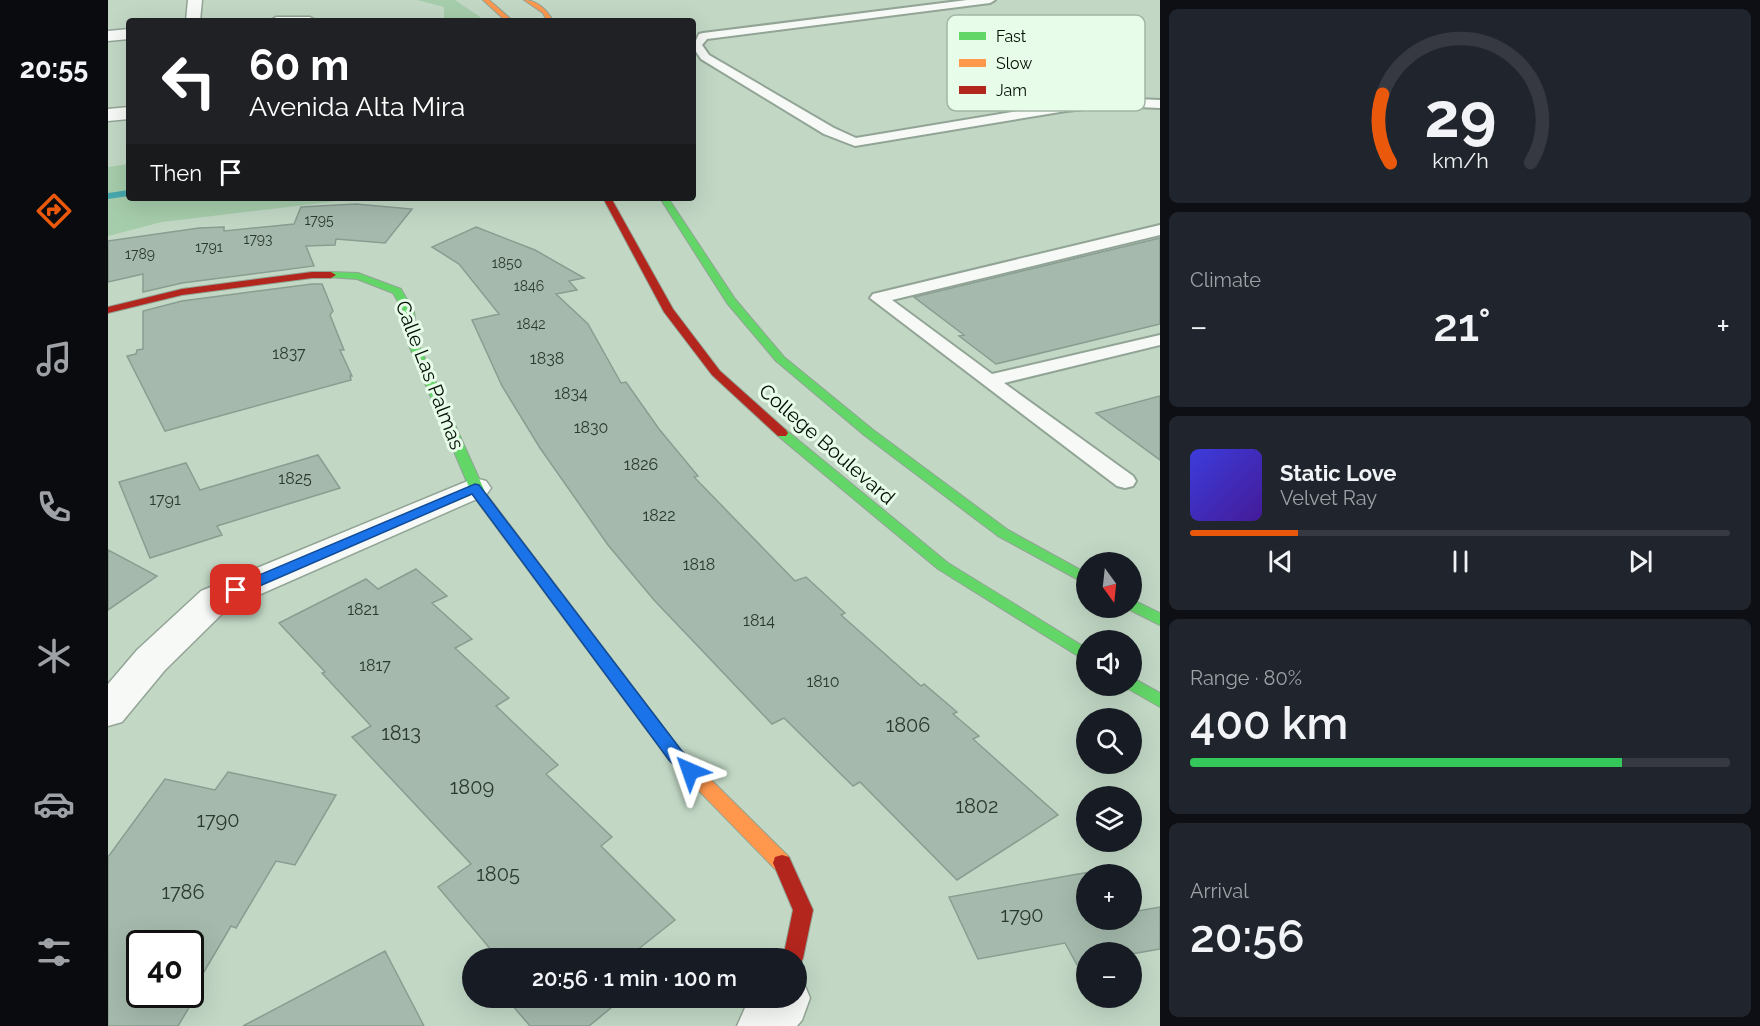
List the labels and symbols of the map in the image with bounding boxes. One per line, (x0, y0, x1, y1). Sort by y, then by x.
legend (947, 15, 1145, 111)
text: Fast (996, 27, 1027, 46)
text: Slow (996, 54, 1032, 73)
text: Jam (996, 81, 1027, 100)
house number: 1795 (304, 212, 334, 228)
house number: 1793 (243, 231, 273, 247)
house number: 1791 (195, 239, 223, 255)
house number: 1789 (125, 246, 155, 262)
house number: 1850 (492, 255, 522, 271)
house number: 1846 (514, 278, 544, 294)
street label: Calle Las Palmas (391, 297, 469, 453)
house number: 1842 (516, 316, 546, 332)
house number: 1837 (272, 344, 306, 363)
house number: 1838 (530, 349, 564, 368)
street label: College Boulevard (754, 379, 900, 509)
house number: 1834 (554, 384, 588, 403)
house number: 1830 (574, 418, 608, 437)
house number: 1826 (624, 455, 658, 474)
house number: 1825 (278, 469, 312, 488)
house number: 1791 (149, 490, 181, 509)
house number: 1822 (642, 506, 676, 525)
north arrow (1076, 552, 1142, 618)
house number: 1818 (683, 555, 715, 574)
pin (210, 564, 261, 615)
house number: 1821 (347, 600, 379, 619)
house number: 1814 (743, 611, 775, 630)
house number: 1817 (359, 656, 391, 675)
house number: 1810 (807, 672, 839, 691)
house number: 1806 (886, 713, 930, 737)
house number: 1813 (381, 721, 421, 745)
position arrow (658, 739, 722, 803)
house number: 1809 (450, 775, 494, 799)
house number: 1802 (955, 794, 999, 818)
house number: 1790 (196, 808, 240, 832)
house number: 1805 (476, 862, 520, 886)
house number: 1786 (161, 880, 205, 904)
house number: 1790 (1000, 903, 1044, 927)
speed limit sign: 40 (126, 930, 204, 1008)

